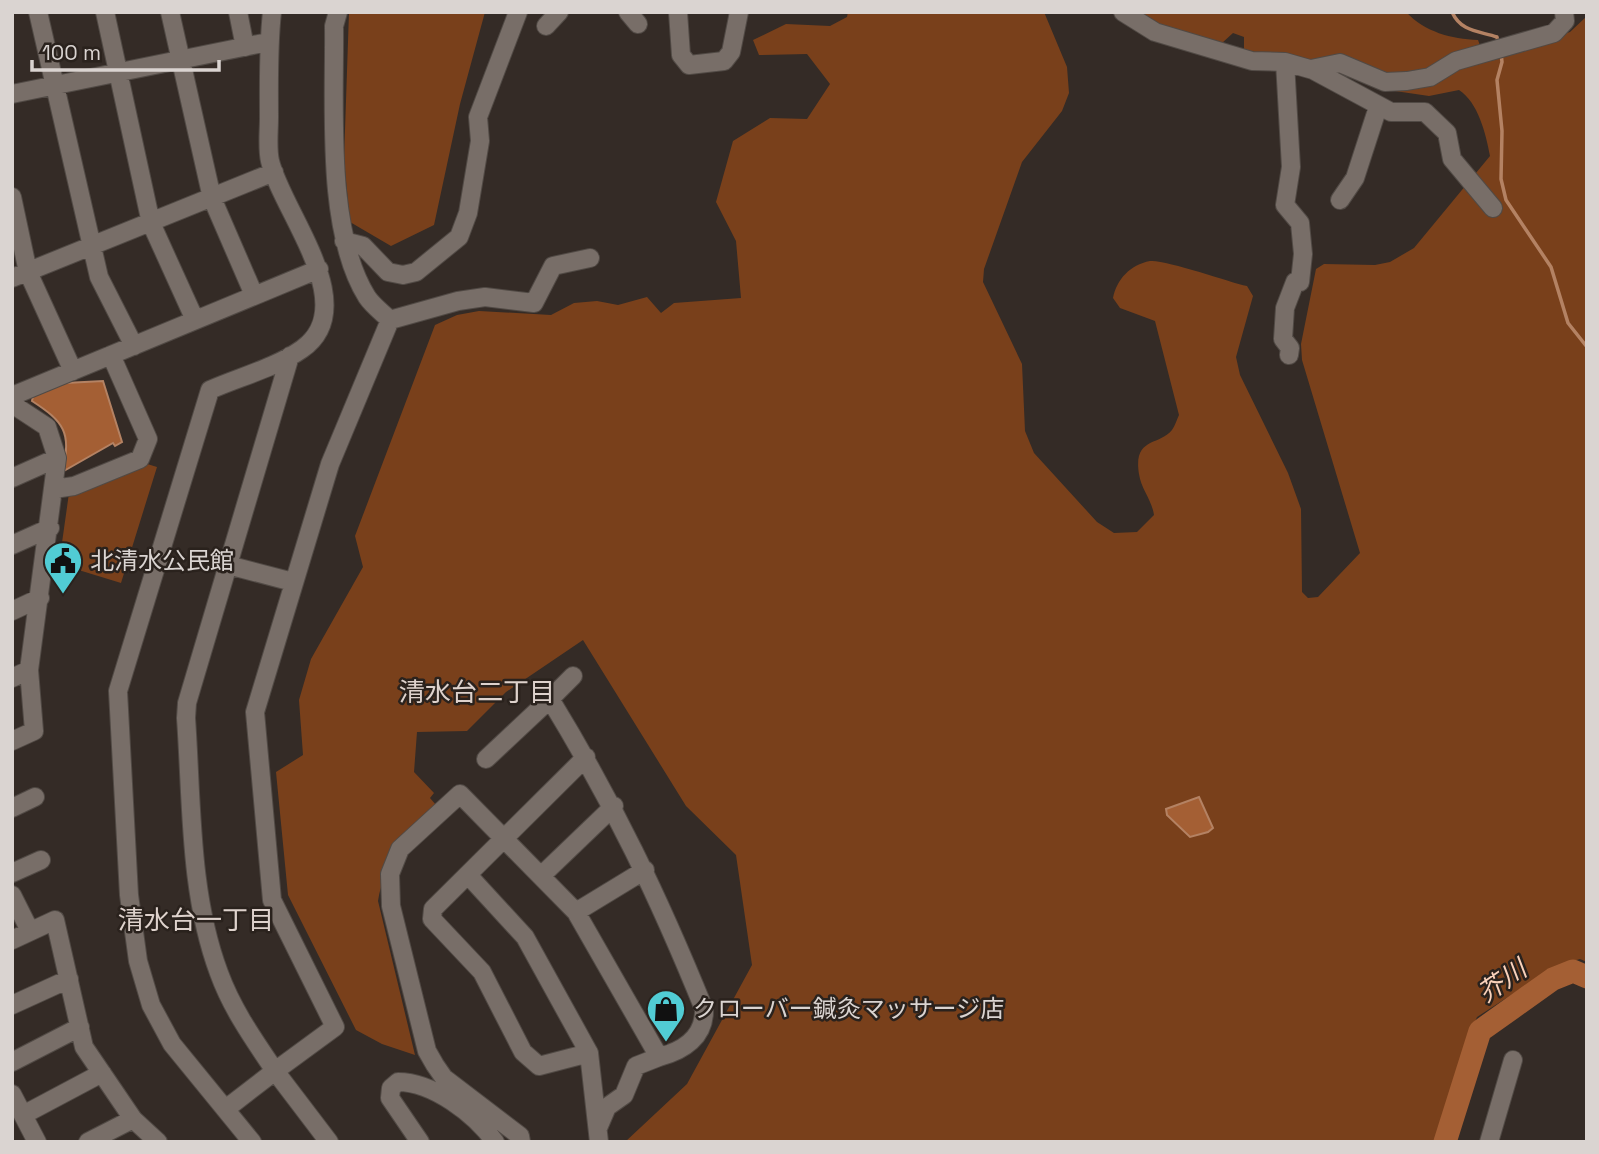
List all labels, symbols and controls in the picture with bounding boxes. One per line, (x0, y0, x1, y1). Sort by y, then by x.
scale bar (32, 28, 219, 72)
text: 100 m (42, 39, 101, 66)
public building icon: 北清水公民館 (42, 540, 84, 595)
place label: 北清水公民館 (90, 545, 234, 576)
district label: 清水台二丁目 (399, 675, 555, 709)
district label: 清水台一丁目 (118, 903, 274, 937)
water label: 芥川 (1471, 950, 1535, 1010)
shop icon: クローバー鍼灸マッサージ店 (645, 988, 687, 1043)
place label: クローバー鍼灸マッサージ店 (693, 993, 1004, 1024)

